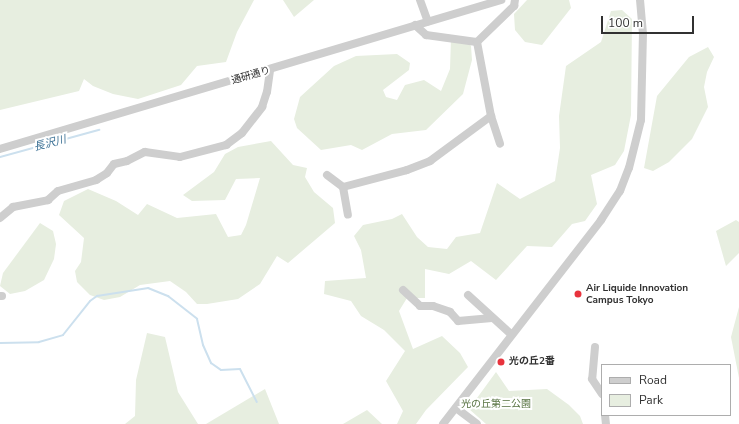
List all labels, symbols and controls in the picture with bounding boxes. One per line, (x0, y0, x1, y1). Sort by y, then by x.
scale bar (603, 8, 696, 34)
text: 100 m (608, 15, 643, 31)
street label: 通研通り (230, 65, 272, 87)
water label: 長沢川 (32, 133, 68, 155)
place label: Air Liquide Innovation Campus Tokyo (586, 282, 688, 306)
marker: Air Liquide Innovation Campus Tokyo (573, 289, 583, 299)
place label: 光の丘2番 (509, 356, 555, 368)
marker: 光の丘2番 (496, 357, 506, 367)
legend (601, 364, 731, 416)
text: Road (639, 372, 667, 388)
text: Park (639, 392, 663, 408)
park label: 光の丘第二公園 (461, 399, 531, 411)

